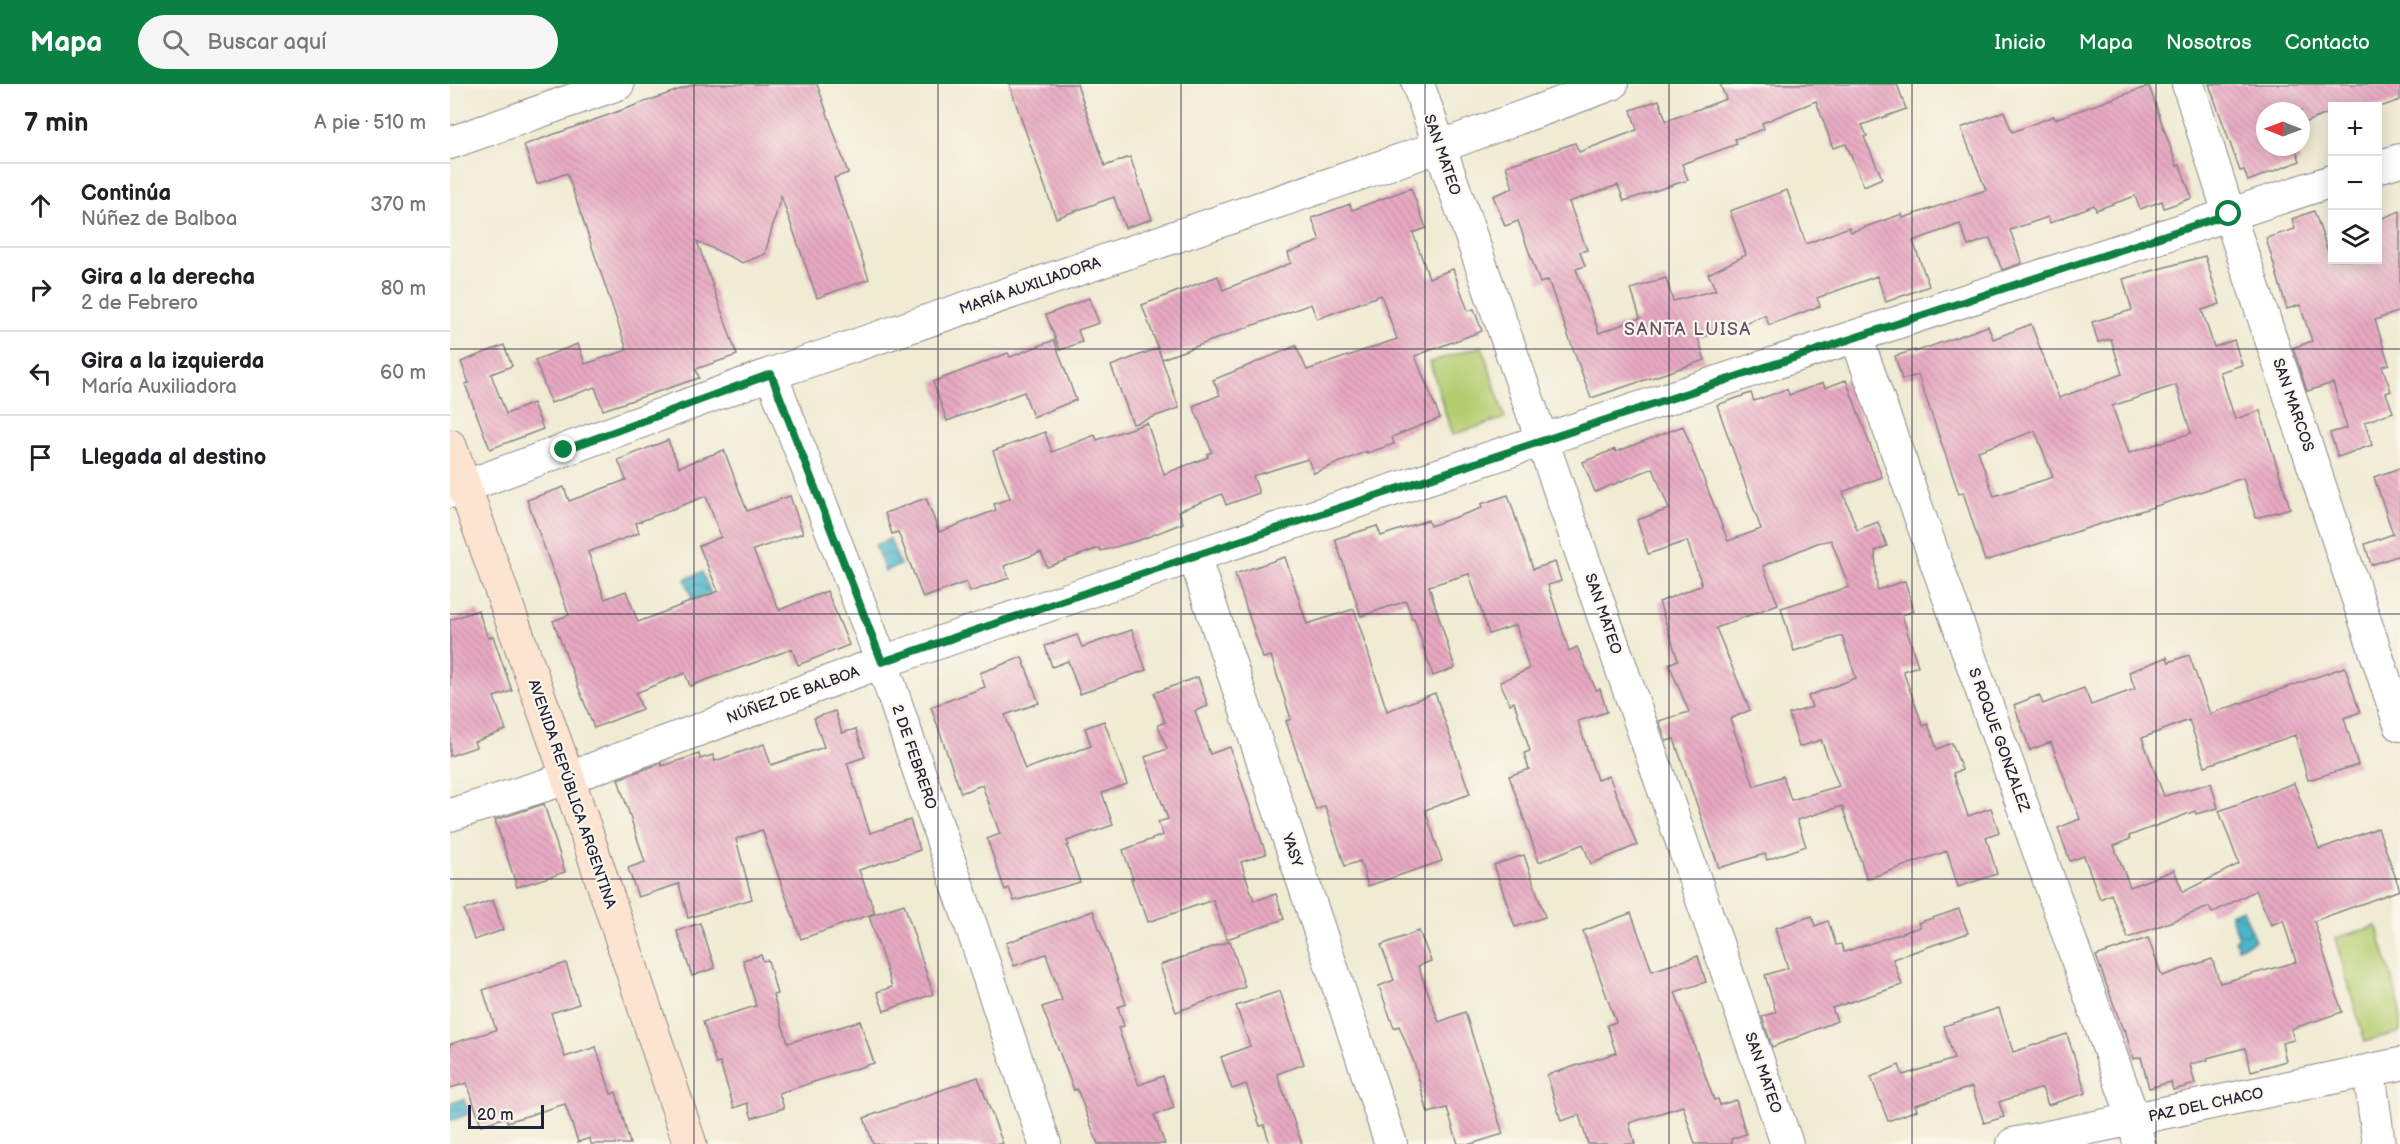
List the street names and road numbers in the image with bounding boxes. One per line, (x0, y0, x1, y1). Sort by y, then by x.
street label: SAN MATEO (1419, 112, 1465, 198)
street label: MARÍA AUXILIADORA (957, 253, 1104, 319)
street label: SAN MARCOS (2268, 356, 2318, 454)
street label: SAN MATEO (1580, 571, 1626, 657)
street label: NÚÑEZ DE BALBOA (724, 662, 863, 728)
street label: S ROQUE GONZALEZ (1964, 665, 2034, 815)
street label: AVENIDA REPÚBLICA ARGENTINA (524, 677, 620, 912)
street label: 2 DE FEBRERO (887, 702, 941, 812)
street label: YASY (1277, 830, 1307, 870)
street label: SAN MATEO (1740, 1030, 1786, 1116)
street label: PAZ DEL CHACO (2147, 1084, 2265, 1126)

